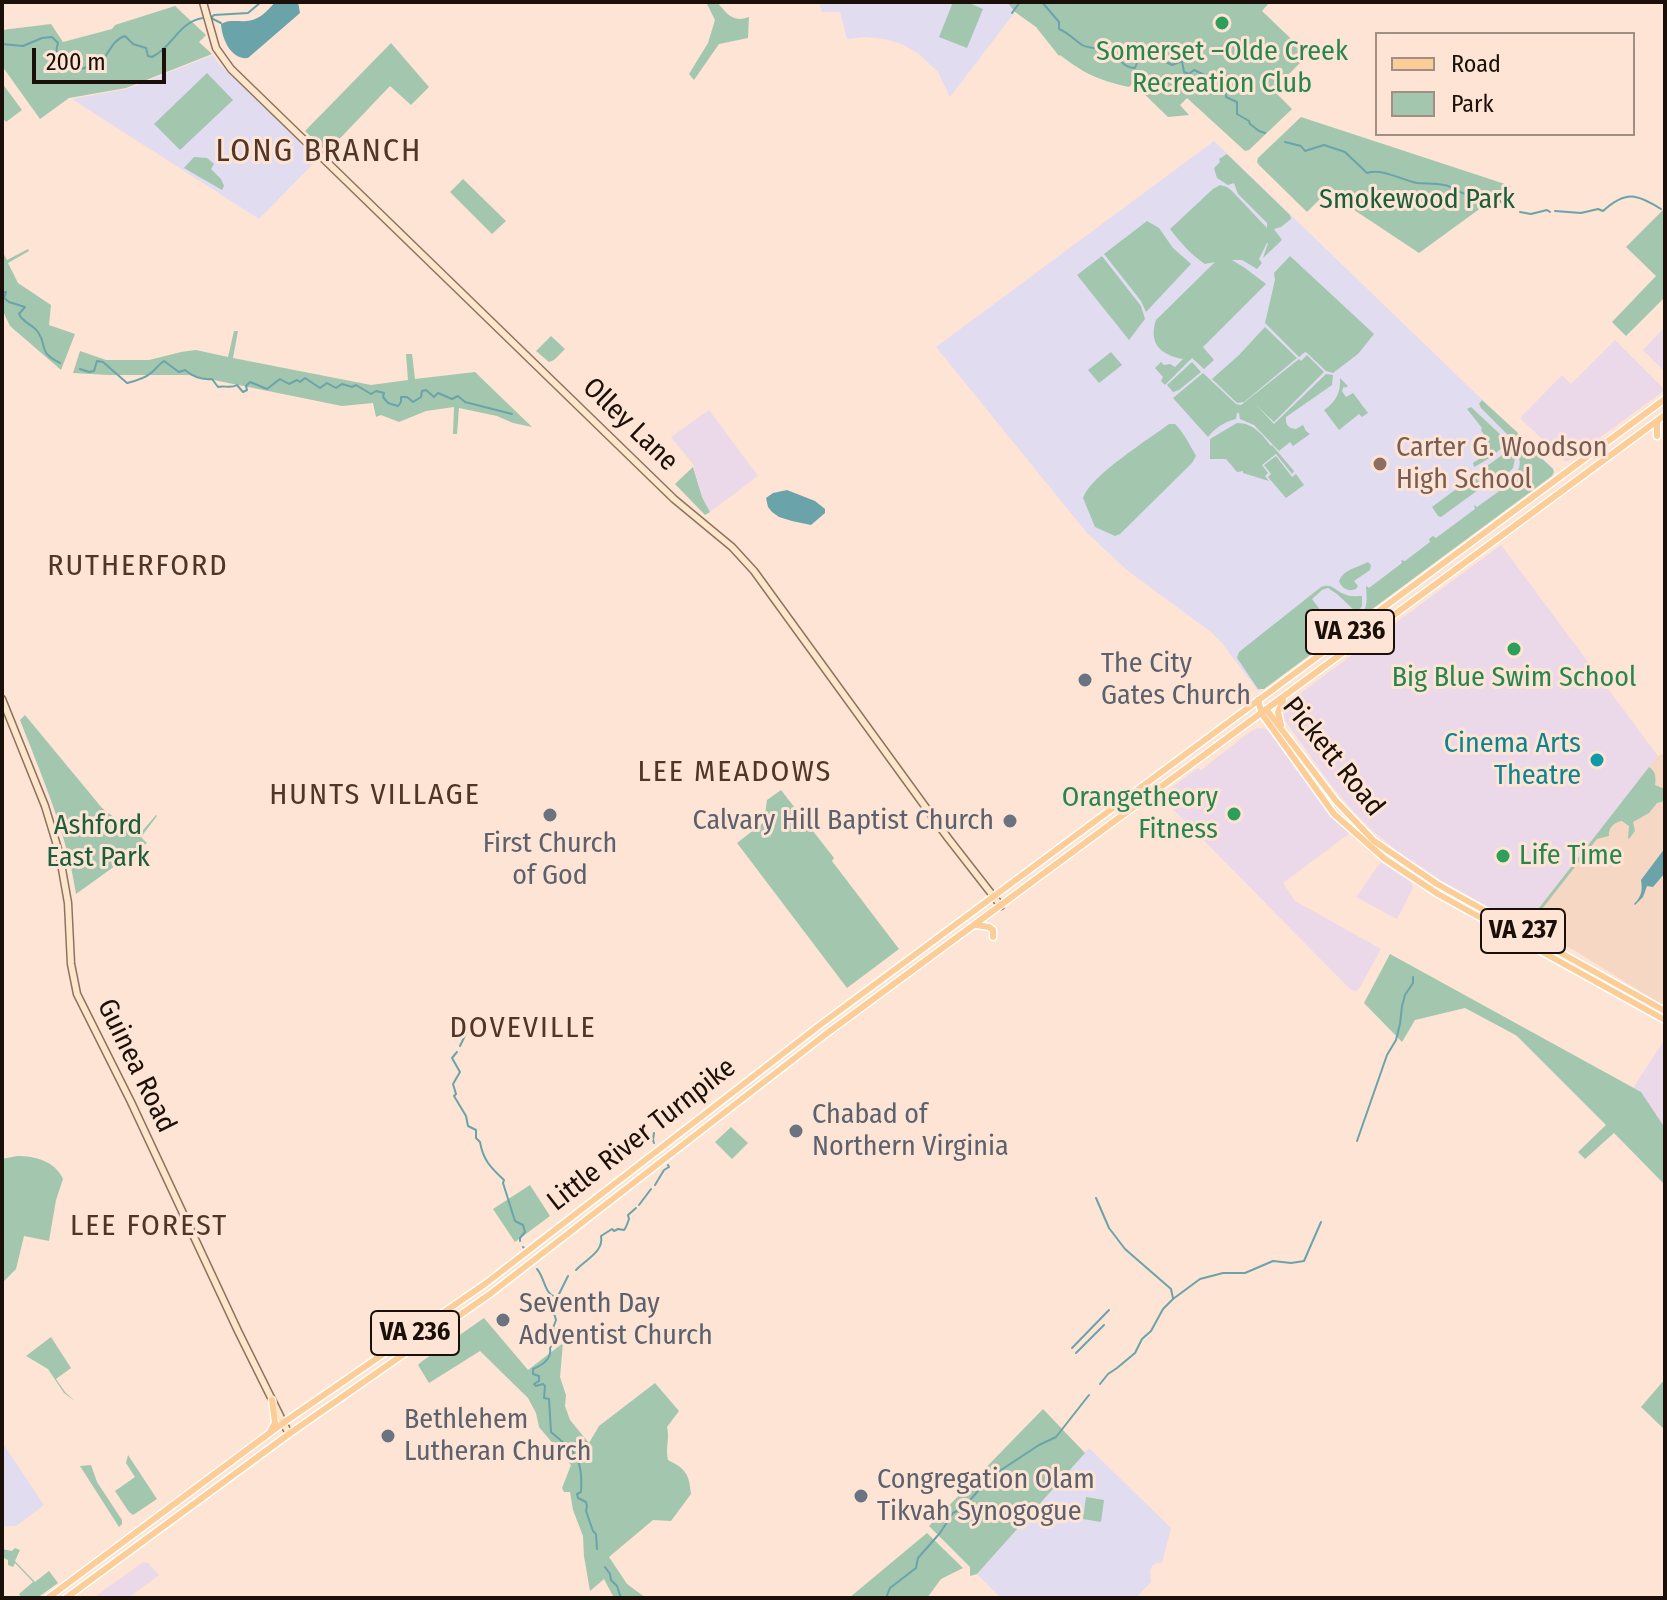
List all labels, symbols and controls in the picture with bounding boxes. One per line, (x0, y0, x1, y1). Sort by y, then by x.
marker: Somerset –Olde Creek Recreation Club (1213, 14, 1231, 32)
scale bar (36, 32, 170, 82)
legend (1375, 32, 1635, 136)
place label: Somerset –Olde Creek Recreation Club (1096, 35, 1348, 101)
text: 200 m (46, 48, 106, 76)
text: Road (1451, 50, 1501, 78)
text: Park (1451, 90, 1494, 118)
district label: LONG BRANCH (216, 133, 422, 171)
park label: Smokewood Park (1319, 183, 1515, 217)
street label: Olley Lane (575, 371, 685, 479)
place label: Carter G. Woodson High School (1396, 431, 1608, 497)
marker: Carter G. Woodson High School (1371, 455, 1389, 473)
district label: RUTHERFORD (47, 549, 229, 585)
road number: VA 236 (1306, 610, 1394, 654)
marker: Big Blue Swim School (1505, 640, 1523, 658)
place label: The City Gates Church (1101, 647, 1251, 713)
place label: Big Blue Swim School (1392, 661, 1636, 695)
marker: The City Gates Church (1076, 671, 1094, 689)
street label: Pickett Road (1275, 691, 1391, 823)
place label: Cinema Arts Theatre (1444, 727, 1581, 793)
marker: Cinema Arts Theatre (1588, 751, 1606, 769)
district label: LEE MEADOWS (638, 755, 832, 791)
district label: HUNTS VILLAGE (269, 778, 481, 814)
place label: Orangetheory Fitness (1062, 781, 1218, 847)
place label: Calvary Hill Baptist Church (693, 804, 994, 838)
marker: Orangetheory Fitness (1225, 805, 1243, 823)
marker: First Church of God (541, 806, 559, 824)
park label: Ashford East Park (46, 809, 150, 875)
marker: Calvary Hill Baptist Church (1001, 812, 1019, 830)
place label: First Church of God (483, 827, 617, 893)
place label: Life Time (1519, 839, 1623, 873)
marker: Life Time (1494, 847, 1512, 865)
road number: VA 237 (1481, 909, 1565, 953)
street label: Guinea Road (89, 994, 183, 1138)
district label: DOVEVILLE (449, 1011, 597, 1047)
street label: Little River Turnpike (541, 1051, 743, 1219)
place label: Chabad of Northern Virginia (812, 1098, 1009, 1164)
marker: Chabad of Northern Virginia (787, 1122, 805, 1140)
district label: LEE FOREST (70, 1209, 228, 1245)
place label: Seventh Day Adventist Church (519, 1287, 713, 1353)
road number: VA 236 (371, 1311, 459, 1355)
marker: Seventh Day Adventist Church (494, 1311, 512, 1329)
place label: Bethlehem Lutheran Church (404, 1403, 591, 1469)
marker: Bethlehem Lutheran Church (379, 1427, 397, 1445)
place label: Congregation Olam Tikvah Synogogue (877, 1463, 1095, 1529)
marker: Congregation Olam Tikvah Synogogue (852, 1487, 870, 1505)

